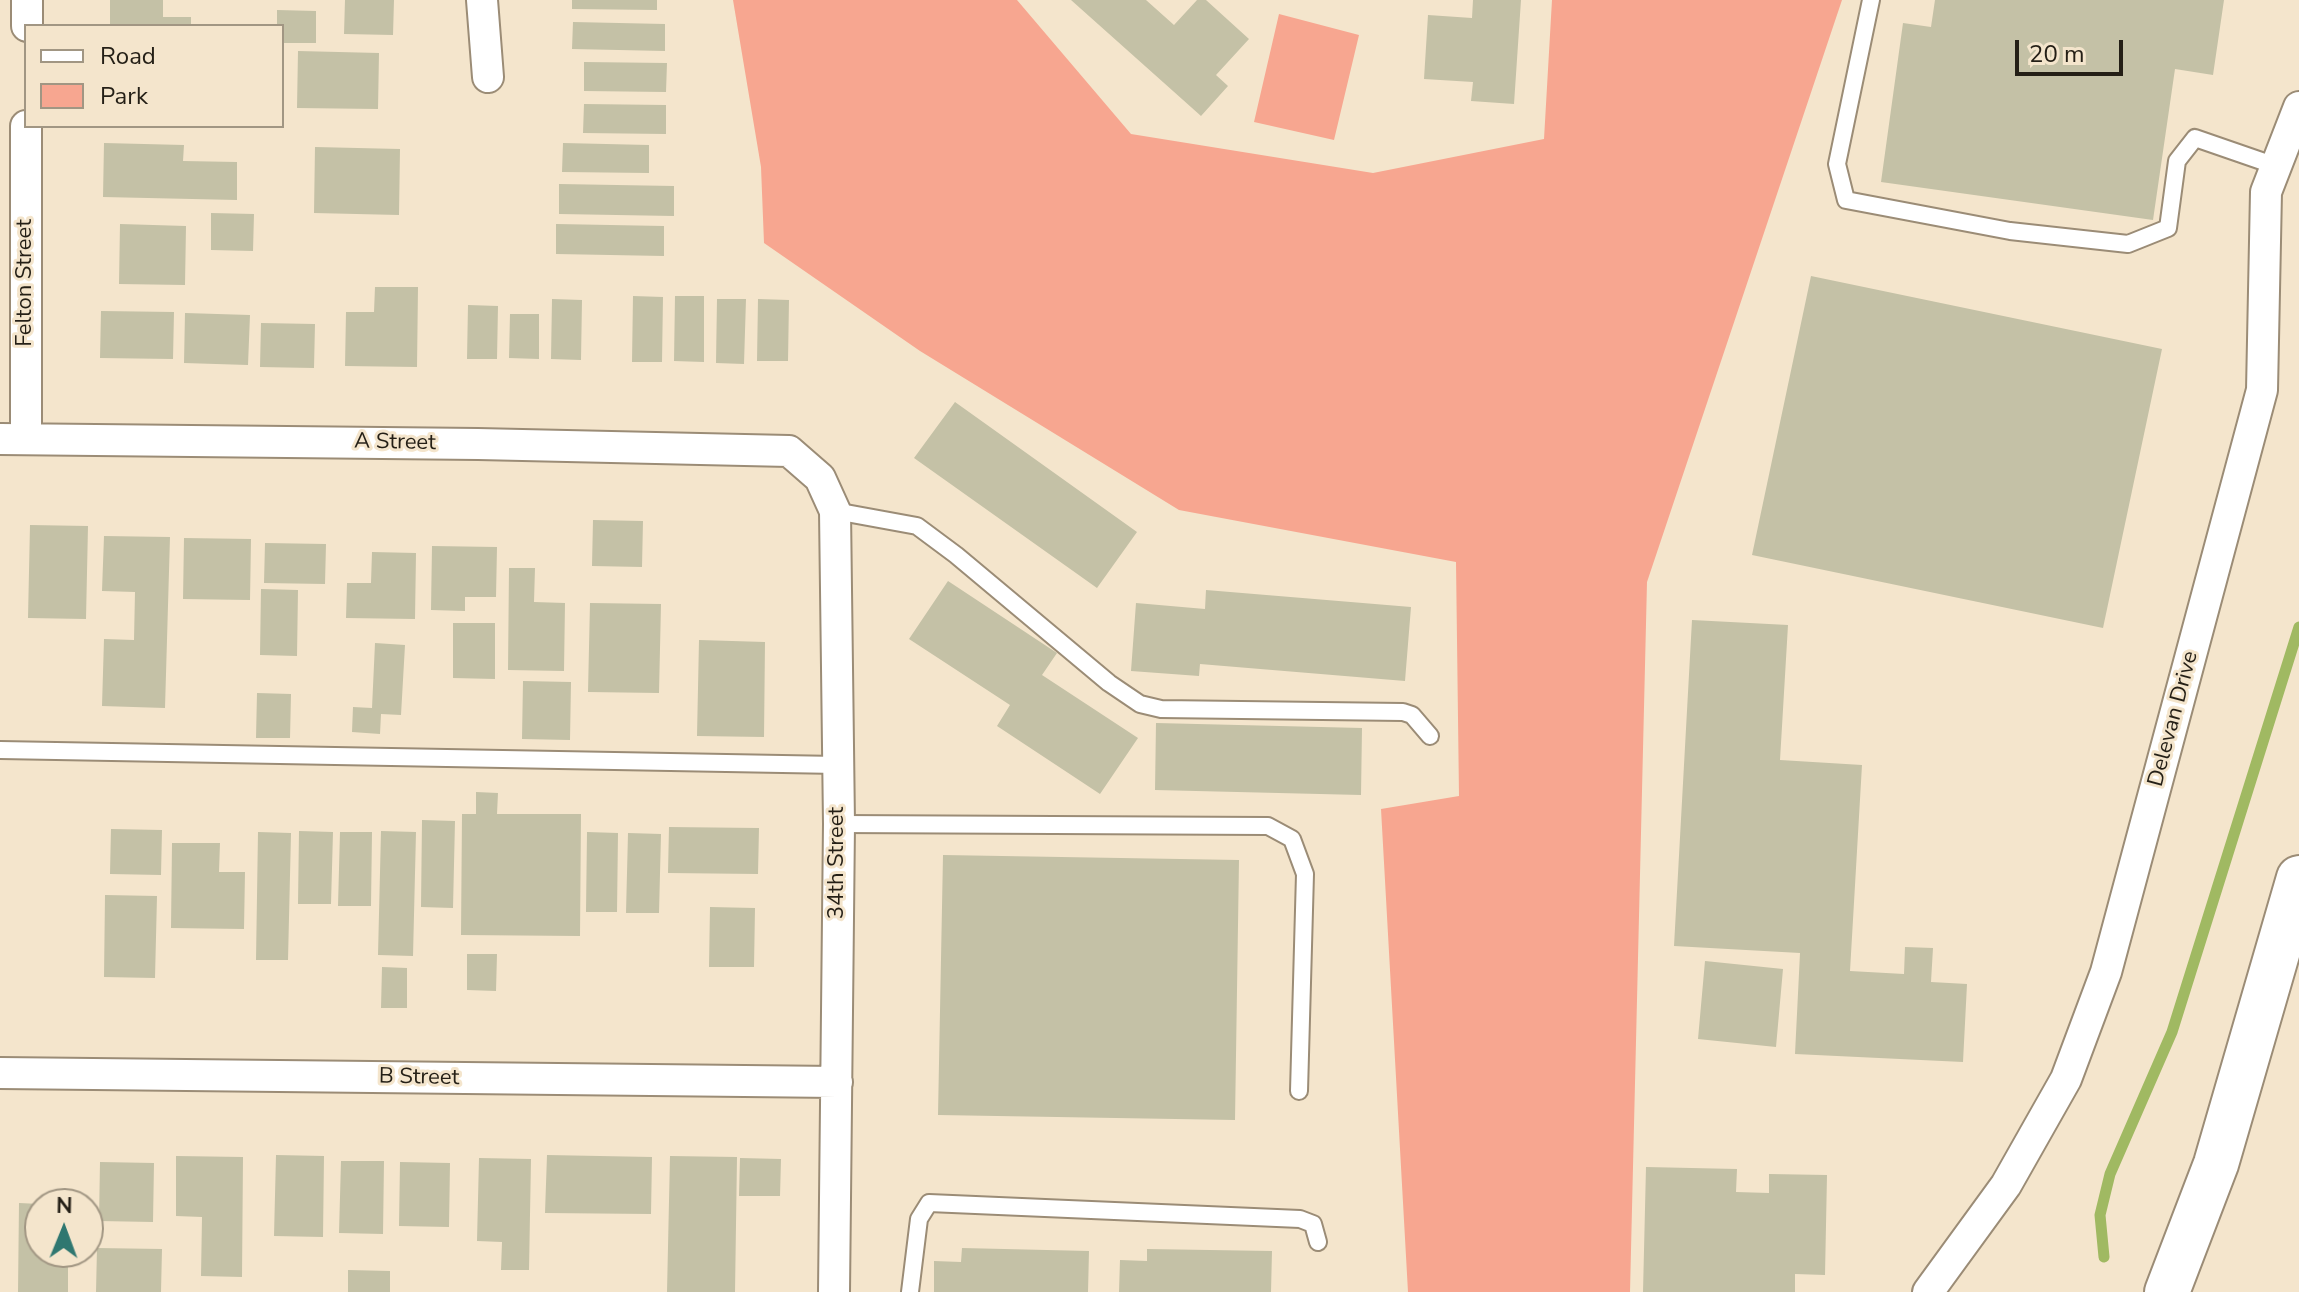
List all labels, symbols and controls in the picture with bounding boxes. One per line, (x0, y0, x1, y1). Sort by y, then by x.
legend (24, 24, 284, 128)
scale bar (2019, 24, 2127, 74)
text: 20 m (2029, 38, 2085, 70)
text: Road (100, 40, 156, 72)
text: Park (100, 80, 148, 112)
street label: Felton Street (13, 219, 39, 347)
street label: A Street (354, 429, 436, 457)
street label: Delevan Drive (2143, 648, 2205, 790)
street label: 34th Street (825, 807, 851, 919)
street label: B Street (379, 1064, 459, 1092)
north arrow (24, 1188, 104, 1268)
text: N (56, 1191, 73, 1221)

